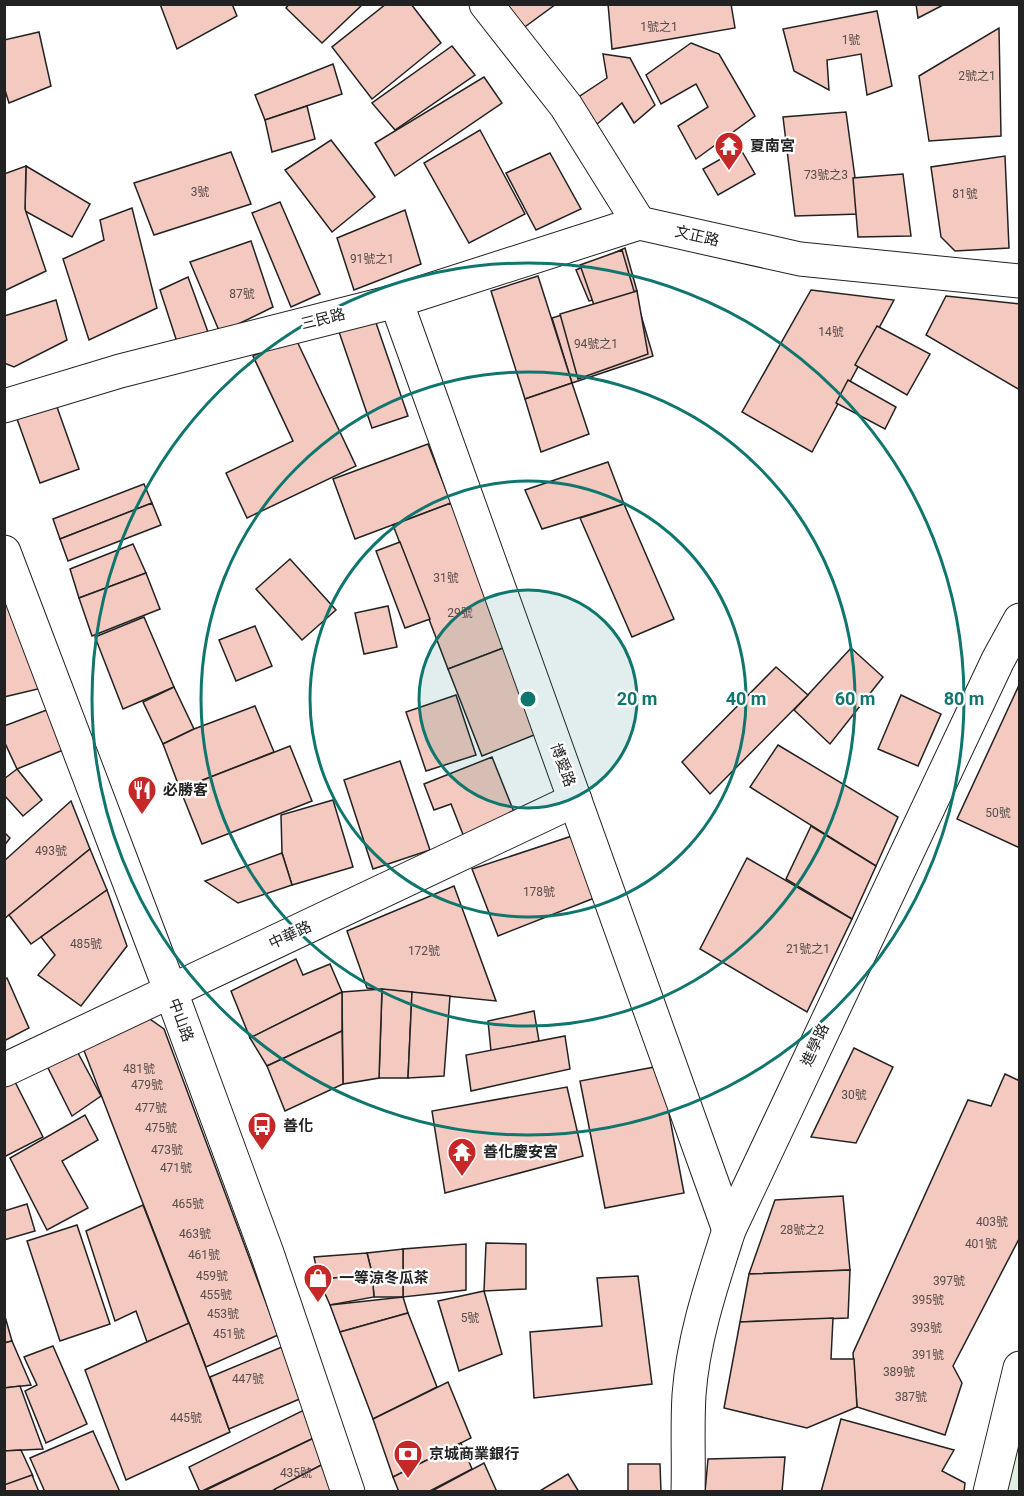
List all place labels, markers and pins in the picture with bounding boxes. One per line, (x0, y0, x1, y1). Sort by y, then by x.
temple icon: 夏南宮 (713, 130, 745, 172)
place label: 夏南宮 (750, 137, 795, 155)
centre of rings (518, 689, 538, 709)
restaurant icon: 必勝客 (126, 774, 158, 816)
place label: 必勝客 (163, 781, 208, 799)
bus stop icon: 善化 (246, 1110, 278, 1152)
place label: 善化 (283, 1117, 313, 1135)
temple icon: 善化慶安宮 (446, 1136, 478, 1178)
place label: 善化慶安宮 (483, 1143, 558, 1161)
shop icon: 一等涼冬瓜茶 (302, 1262, 334, 1304)
place label: 一等涼冬瓜茶 (339, 1269, 429, 1287)
bank icon: 京城商業銀行 (392, 1438, 424, 1480)
place label: 京城商業銀行 (429, 1445, 519, 1463)

